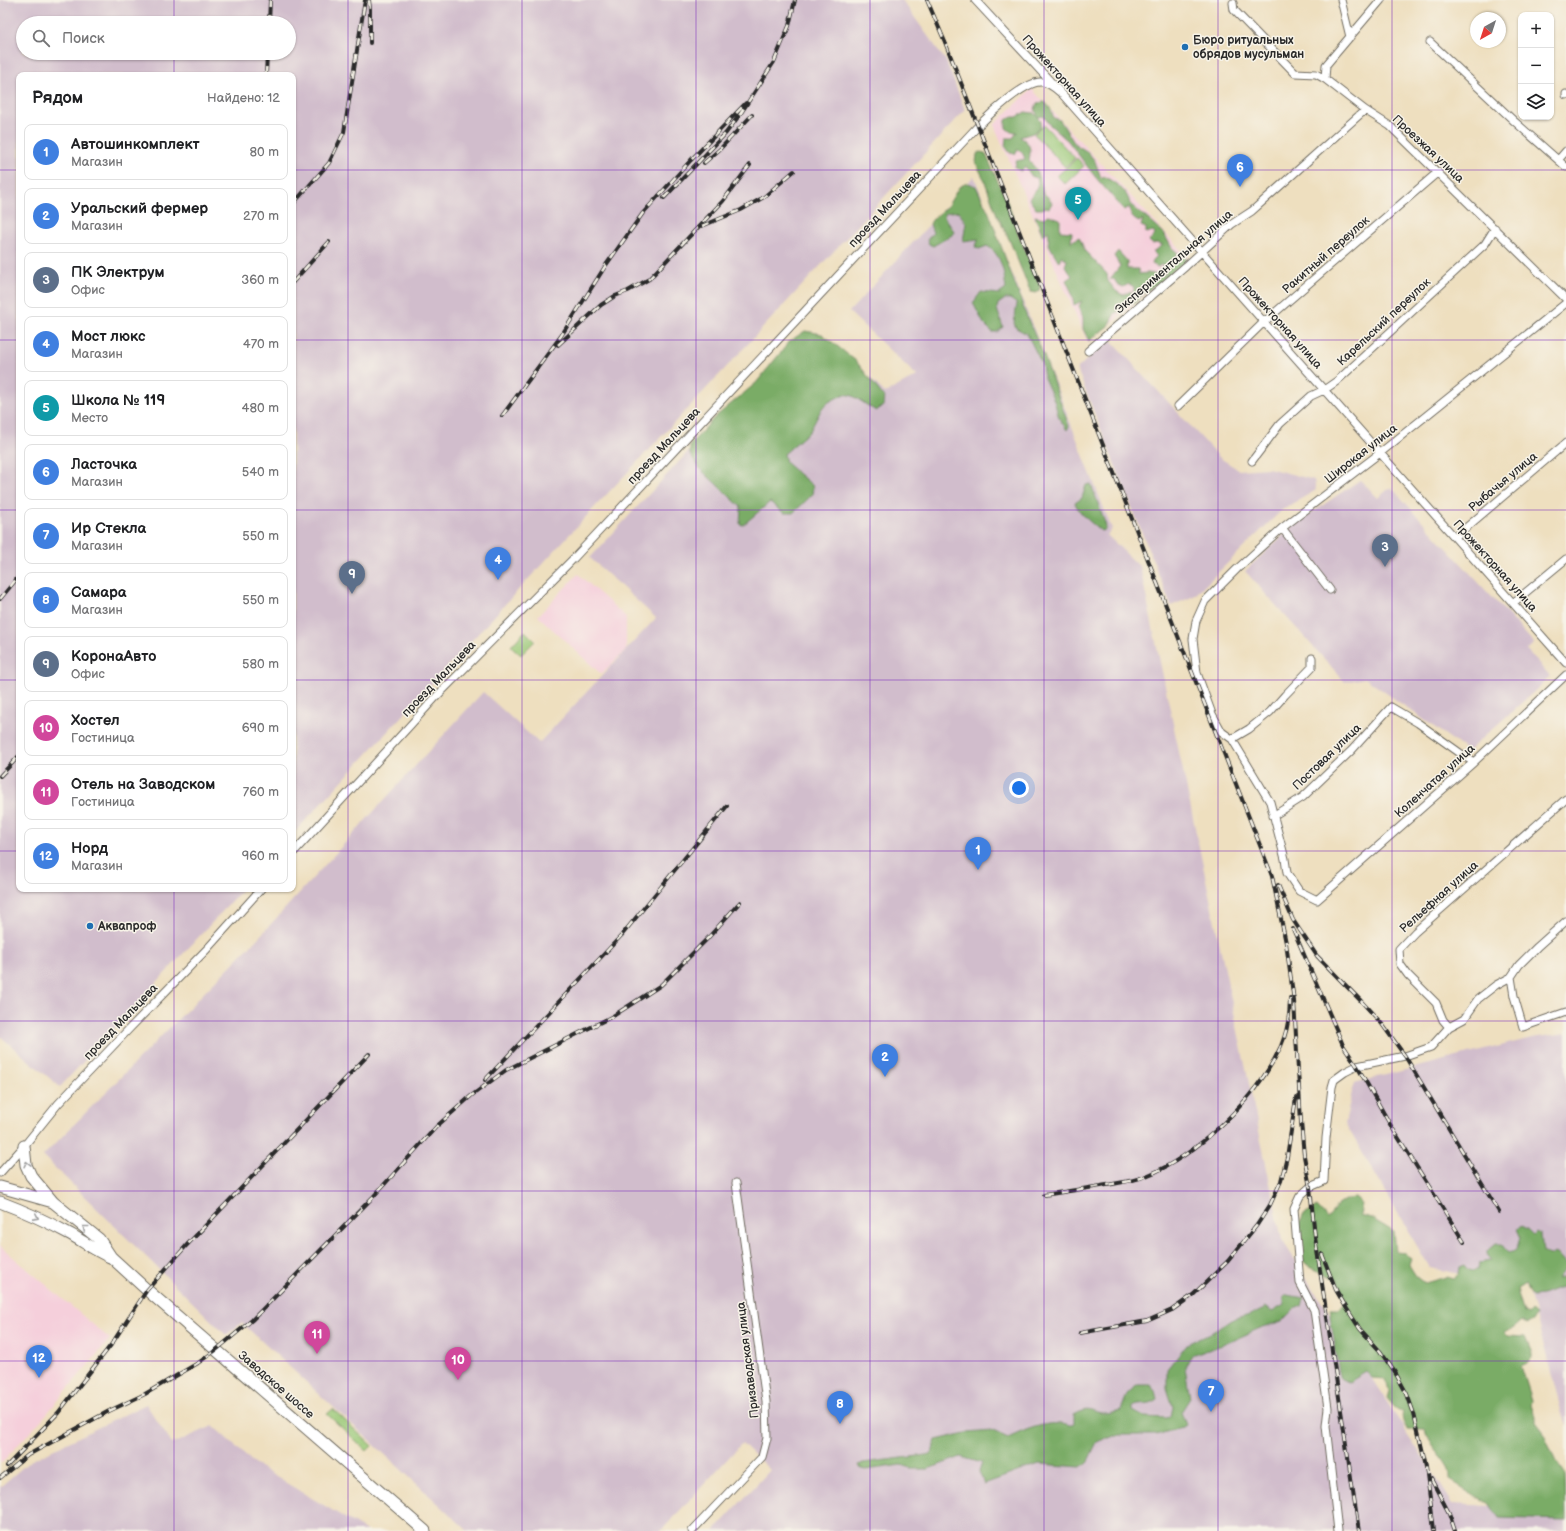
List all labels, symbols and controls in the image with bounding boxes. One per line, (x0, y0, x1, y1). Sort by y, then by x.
north arrow (1470, 12, 1506, 48)
map controls (1518, 12, 1554, 120)
button: + (1518, 12, 1554, 48)
search box (16, 16, 296, 60)
icon: search (30, 27, 52, 49)
text: Поиск (62, 29, 105, 48)
street label: Прожекторная улица (1019, 32, 1109, 130)
place label: Бюро ритуальных обрядов мусульман (1193, 33, 1304, 62)
marker: Бюро ритуальных обрядов мусульман (1180, 42, 1190, 52)
button: − (1518, 48, 1554, 84)
button: layers (1518, 84, 1554, 120)
text: Рядом (32, 88, 83, 108)
text: Найдено: 12 (207, 90, 280, 106)
street label: Проезжая улица (1389, 112, 1467, 186)
text: Автошинкомплект (71, 135, 200, 154)
text: 1 (43, 144, 49, 160)
text: 80 m (250, 144, 279, 160)
text: Магазин (71, 154, 123, 170)
pin: 6 (1227, 154, 1253, 187)
street label: проезд Мальцева (845, 167, 925, 251)
pin: 5 (1065, 187, 1091, 220)
text: Уральский фермер (71, 199, 208, 218)
street label: Экспериментальная улица (1112, 207, 1236, 317)
text: 2 (42, 208, 50, 224)
text: 270 m (243, 208, 279, 224)
street label: Ракитный переулок (1279, 213, 1373, 297)
text: Магазин (71, 218, 123, 234)
text: ПК Электрум (71, 263, 164, 282)
text: 3 (42, 272, 50, 288)
text: 360 m (241, 272, 279, 288)
street label: Прожекторная улица (1235, 274, 1325, 372)
street label: Карельский переулок (1334, 274, 1434, 369)
text: Офис (71, 282, 105, 298)
text: Мост люкс (71, 327, 146, 346)
text: 4 (42, 336, 50, 352)
text: 470 m (243, 336, 279, 352)
text: Магазин (71, 346, 123, 362)
text: Школа № 119 (71, 391, 165, 410)
text: 5 (42, 400, 50, 416)
text: 480 m (242, 400, 279, 416)
street label: проезд Мальцева (624, 404, 704, 488)
text: Место (71, 410, 108, 426)
street label: Широкая улица (1322, 421, 1400, 487)
street label: Рыбачья улица (1466, 449, 1540, 515)
text: Ласточка (71, 455, 137, 474)
text: 6 (42, 464, 50, 480)
text: 540 m (242, 464, 279, 480)
text: Магазин (71, 474, 123, 490)
street label: Прожекторная улица (1450, 517, 1540, 615)
text: Ир Стекла (71, 519, 146, 538)
text: 7 (42, 528, 50, 544)
text: 550 m (242, 528, 279, 544)
pin: 3 (1372, 534, 1398, 567)
text: Магазин (71, 538, 123, 554)
pin: 4 (485, 547, 511, 580)
pin: 9 (339, 561, 365, 594)
text: Самара (71, 583, 127, 602)
text: 8 (42, 592, 50, 608)
text: 550 m (242, 592, 279, 608)
text: Магазин (71, 602, 123, 618)
street label: проезд Мальцева (399, 638, 479, 720)
text: КоронаАвто (71, 647, 156, 666)
text: 9 (42, 656, 50, 672)
text: 580 m (242, 656, 279, 672)
text: Офис (71, 666, 105, 682)
text: Хостел (71, 711, 120, 730)
text: 10 (39, 720, 53, 736)
text: 690 m (242, 720, 279, 736)
street label: Постовая улица (1290, 721, 1364, 793)
text: Гостиница (71, 730, 135, 746)
street label: Коленчатая улица (1392, 741, 1478, 821)
text: Отель на Заводском (71, 775, 215, 794)
your location (1009, 778, 1029, 798)
text: 11 (41, 784, 51, 800)
text: 760 m (243, 784, 279, 800)
text: Гостиница (71, 794, 135, 810)
pin: 1 (965, 837, 991, 870)
text: Норд (71, 839, 108, 858)
text: 12 (39, 848, 53, 864)
text: 960 m (242, 848, 279, 864)
text: Магазин (71, 858, 123, 874)
street label: Рельефная улица (1397, 858, 1481, 936)
place label: Аквапроф (97, 919, 157, 934)
marker: Аквапроф (85, 921, 95, 931)
street label: проезд Мальцева (81, 981, 161, 1063)
pin: 2 (872, 1044, 898, 1077)
one-way arrow (23, 1161, 32, 1168)
one-way arrow (32, 1213, 39, 1220)
one-way arrow (82, 1226, 90, 1233)
street label: Призаводская улица (733, 1301, 763, 1419)
pin: 11 (304, 1321, 330, 1354)
pin: 12 (26, 1345, 52, 1378)
pin: 10 (445, 1347, 471, 1380)
street label: Заводское шоссе (235, 1348, 317, 1422)
pin: 7 (1198, 1379, 1224, 1412)
pin: 8 (827, 1391, 853, 1424)

